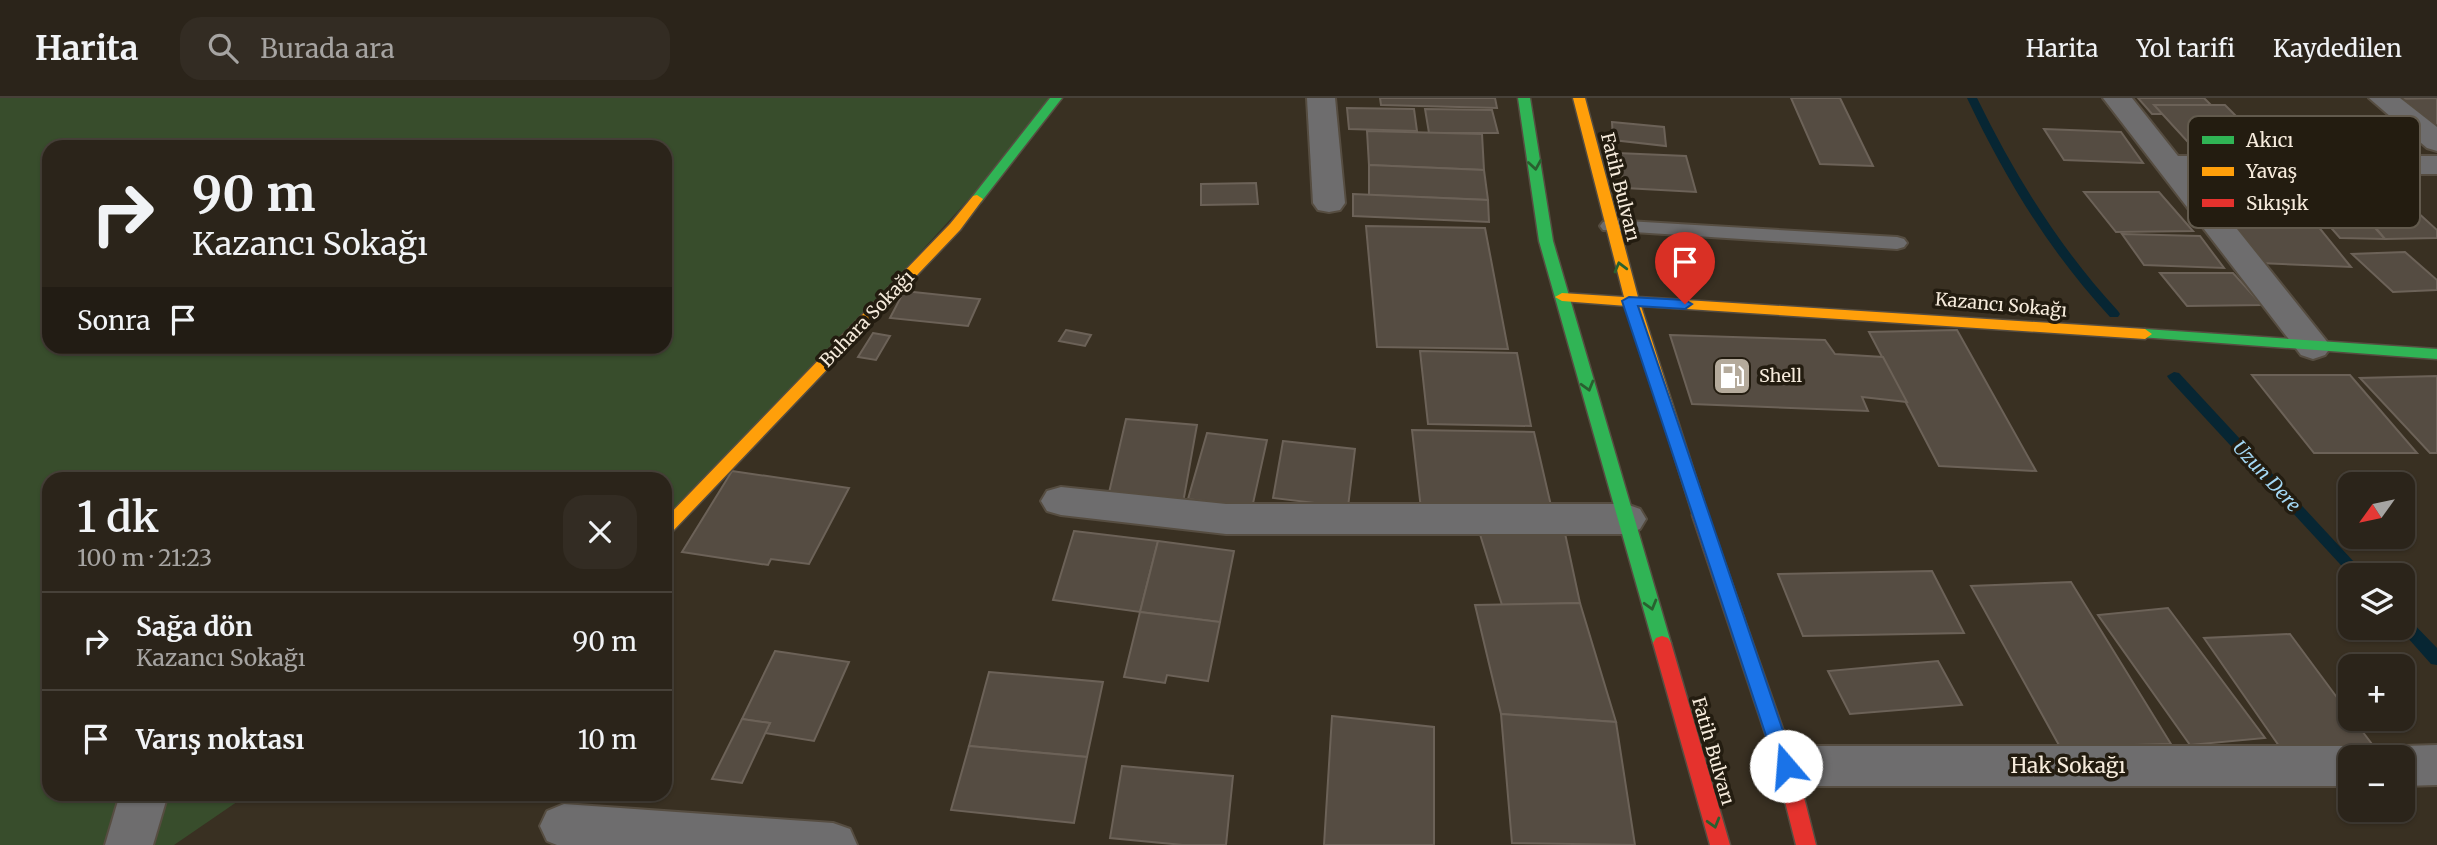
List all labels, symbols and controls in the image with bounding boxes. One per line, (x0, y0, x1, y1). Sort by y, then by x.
search box (180, 17, 670, 80)
text: Harita (35, 28, 138, 69)
icon: search (204, 29, 242, 67)
text: Burada ara (260, 32, 395, 65)
text: Harita (2026, 33, 2098, 64)
text: Yol tarifi (2136, 33, 2235, 64)
text: Kaydedilen (2273, 33, 2402, 64)
legend (2188, 116, 2420, 228)
text: Akıcı (2245, 128, 2293, 152)
street label: Fatih Bulvarı (1596, 130, 1645, 244)
text: Yavaş (2245, 159, 2297, 183)
one-way arrow (1527, 160, 1542, 171)
text: 90 m (192, 163, 316, 224)
icon: right (77, 168, 168, 259)
text: Sıkışık (2246, 191, 2309, 215)
text: Kazancı Sokağı (192, 224, 428, 264)
pin (1655, 232, 1715, 304)
icon: arrive (1666, 243, 1704, 281)
one-way arrow (1614, 261, 1629, 273)
street label: Buhara Sokağı (815, 265, 919, 372)
street label: Kazancı Sokağı (1934, 287, 2068, 322)
icon: arrive (164, 301, 202, 339)
text: Sonra (77, 304, 150, 337)
fuel station icon: Shell (1711, 355, 1753, 397)
place label: Shell (1759, 364, 1802, 387)
one-way arrow (1579, 380, 1594, 392)
water label: Uzun Dere (2228, 435, 2306, 517)
north arrow (2338, 472, 2415, 550)
map controls (2338, 472, 2415, 822)
text: 1 dk (77, 491, 158, 543)
button: close (563, 495, 637, 569)
text: 100 m · 21:23 (77, 543, 212, 572)
button: layers (2338, 563, 2415, 640)
one-way arrow (1642, 599, 1657, 611)
text: Sağa dön (136, 610, 253, 643)
icon: right (77, 622, 115, 660)
text: 90 m (573, 625, 637, 658)
text: Kazancı Sokağı (136, 643, 305, 672)
button: + (2338, 654, 2415, 731)
street label: Fatih Bulvarı (1687, 694, 1740, 808)
icon: arrive (77, 720, 115, 758)
text: Varış noktası (136, 723, 304, 756)
text: 10 m (578, 723, 637, 756)
position arrow (1749, 729, 1823, 803)
button: − (2338, 745, 2415, 822)
street label: Hak Sokağı (2010, 752, 2126, 779)
one-way arrow (1705, 817, 1720, 829)

